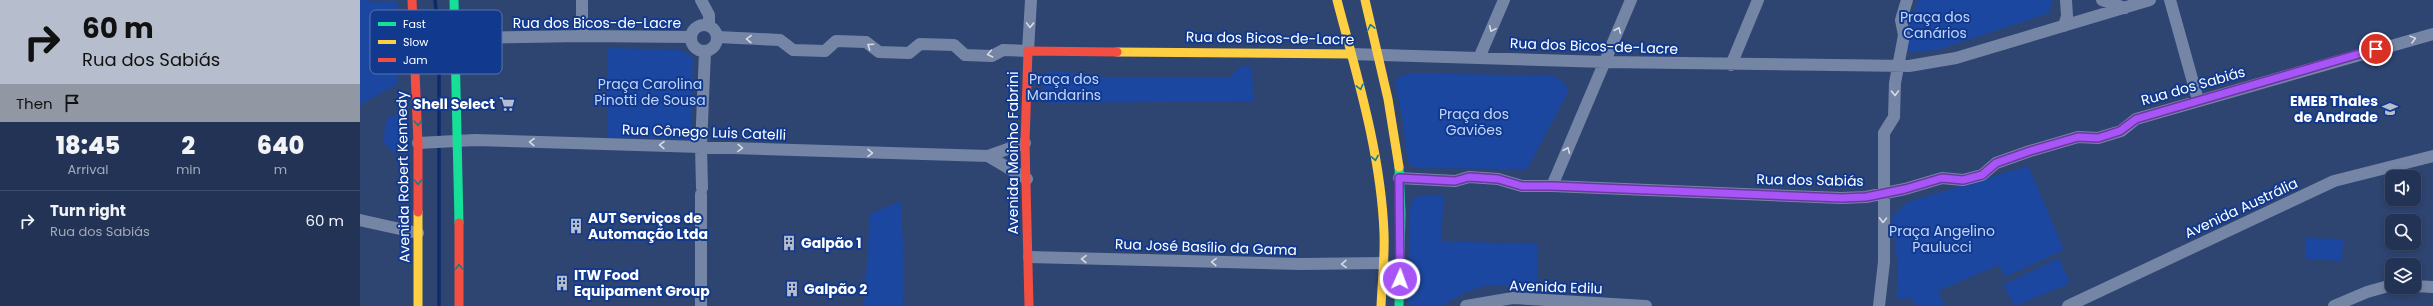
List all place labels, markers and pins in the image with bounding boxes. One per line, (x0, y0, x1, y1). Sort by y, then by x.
pin (2359, 32, 2393, 66)
place label: EMEB Thales de Andrade (2290, 91, 2378, 127)
place label: Shell Select (413, 94, 495, 114)
supermarket icon: Shell Select (498, 95, 516, 113)
school or university icon: EMEB Thales de Andrade (2381, 100, 2399, 118)
place label: AUT Serviços de Automação Ltda (588, 208, 708, 244)
building icon: AUT Serviços de Automação Ltda (567, 217, 585, 235)
place label: Galpão 1 (801, 233, 861, 253)
building icon: Galpão 1 (780, 234, 798, 252)
place label: ITW Food Equipament Group (574, 265, 710, 301)
building icon: ITW Food Equipament Group (553, 274, 571, 292)
place label: Galpão 2 (804, 279, 867, 299)
building icon: Galpão 2 (783, 280, 801, 298)

